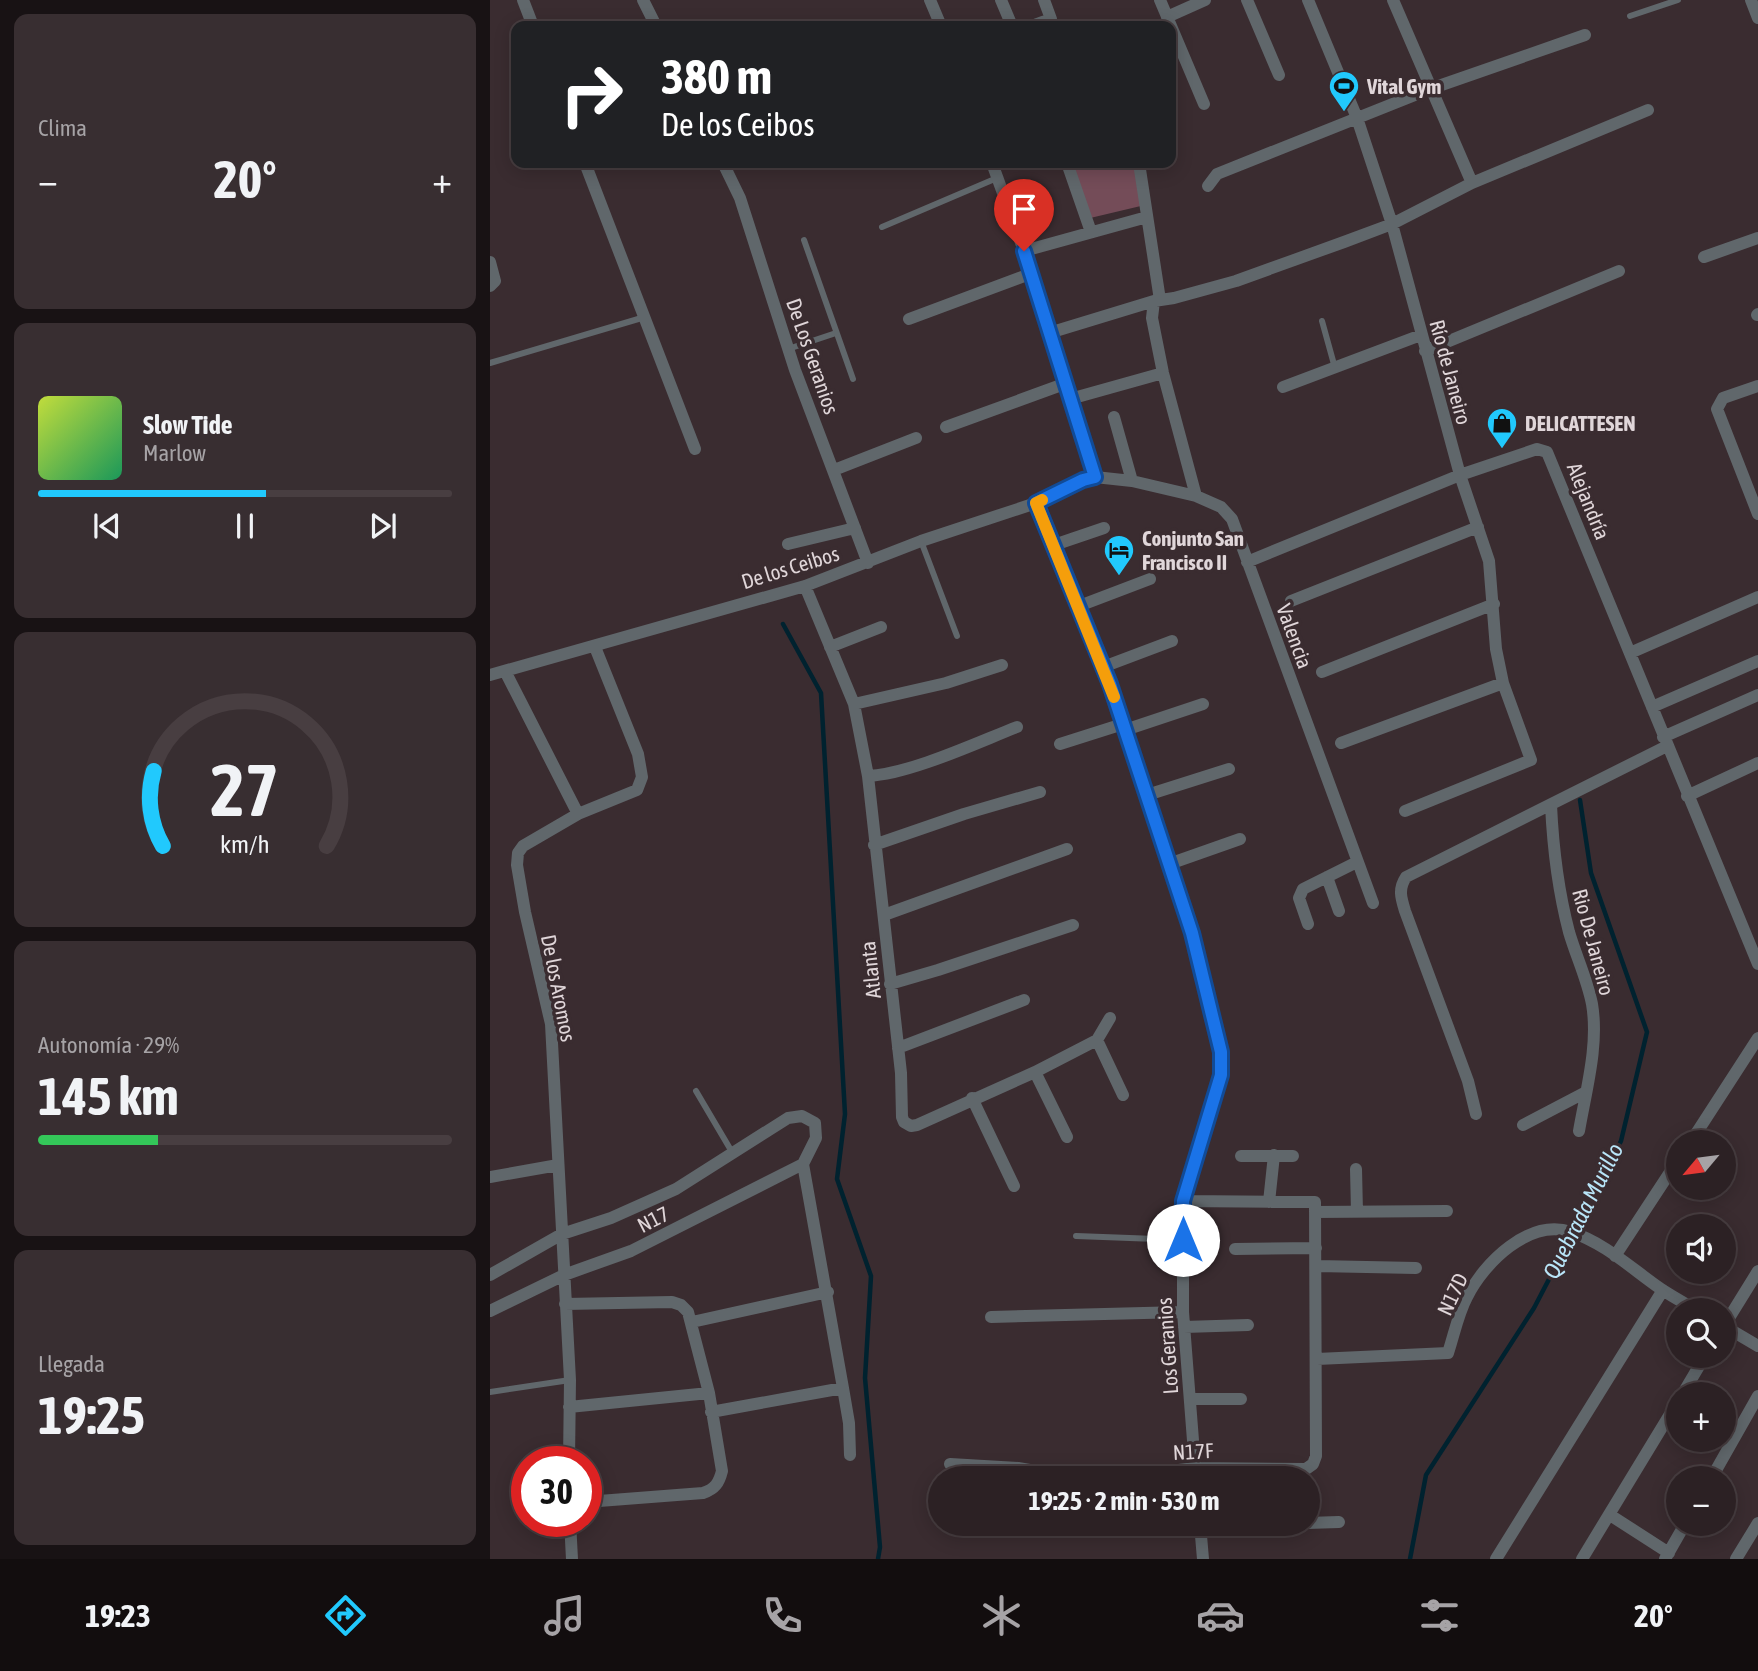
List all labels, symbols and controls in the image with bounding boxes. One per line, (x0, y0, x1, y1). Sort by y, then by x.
text: 380 m (661, 48, 772, 104)
icon: right (546, 49, 637, 140)
sports icon: Vital Gym (1327, 69, 1361, 113)
place label: Vital Gym (1366, 74, 1441, 98)
text: De los Ceibos (661, 106, 815, 143)
text: Clima (38, 115, 87, 141)
text: 20° (213, 149, 277, 209)
text: − (38, 158, 58, 201)
text: + (432, 158, 452, 201)
pin (994, 179, 1054, 251)
icon: arrive (1005, 190, 1043, 228)
street label: De Los Geranios (782, 295, 844, 417)
street label: Río de Janeiro (1425, 317, 1477, 427)
shop icon: DELICATTESEN (1485, 406, 1519, 450)
text: Slow Tide (143, 410, 233, 440)
place label: DELICATTESEN (1525, 411, 1636, 435)
text: Marlow (143, 440, 206, 466)
street label: Alejandría (1563, 459, 1615, 543)
icon: previous (88, 507, 126, 545)
icon: pause (226, 507, 264, 545)
icon: next (364, 507, 402, 545)
place label: Conjunto San Francisco II (1142, 526, 1244, 574)
hotel icon: Conjunto San Francisco II (1102, 533, 1136, 577)
street label: De los Ceibos (738, 541, 842, 593)
street label: Valencia (1272, 600, 1318, 672)
text: 27 (211, 748, 279, 831)
text: km/h (220, 829, 270, 857)
street label: Rio De Janeiro (1568, 886, 1620, 998)
street label: De los Aromos (537, 932, 581, 1044)
street label: Atlanta (855, 940, 885, 1000)
text: Autonomía · 29% (38, 1032, 179, 1058)
text: 145 km (38, 1066, 179, 1126)
north arrow (1666, 1130, 1736, 1200)
map controls (1666, 1130, 1736, 1536)
water label: Quebrada Murillo (1538, 1139, 1628, 1283)
street label: N17 (633, 1201, 673, 1237)
position arrow (1146, 1203, 1220, 1277)
button: sound (1666, 1214, 1736, 1284)
street label: N17D (1432, 1269, 1472, 1319)
street label: Los Geranios (1152, 1297, 1182, 1395)
button: search (1666, 1298, 1736, 1368)
text: Llegada (38, 1351, 105, 1377)
button: + (1666, 1382, 1736, 1452)
text: 19:25 (38, 1385, 145, 1445)
street label: N17F (1172, 1438, 1214, 1464)
speed limit sign: 30 (511, 1446, 602, 1537)
button: − (1666, 1466, 1736, 1536)
text: 19:25 · 2 min · 530 m (1029, 1486, 1219, 1516)
icon: directions (321, 1591, 370, 1640)
icon: music (540, 1591, 589, 1640)
icon: phone (758, 1591, 807, 1640)
icon: climate (977, 1591, 1026, 1640)
icon: car (1196, 1591, 1245, 1640)
icon: filters (1415, 1591, 1464, 1640)
text: 19:23 (85, 1597, 151, 1634)
text: 20° (1634, 1597, 1673, 1634)

